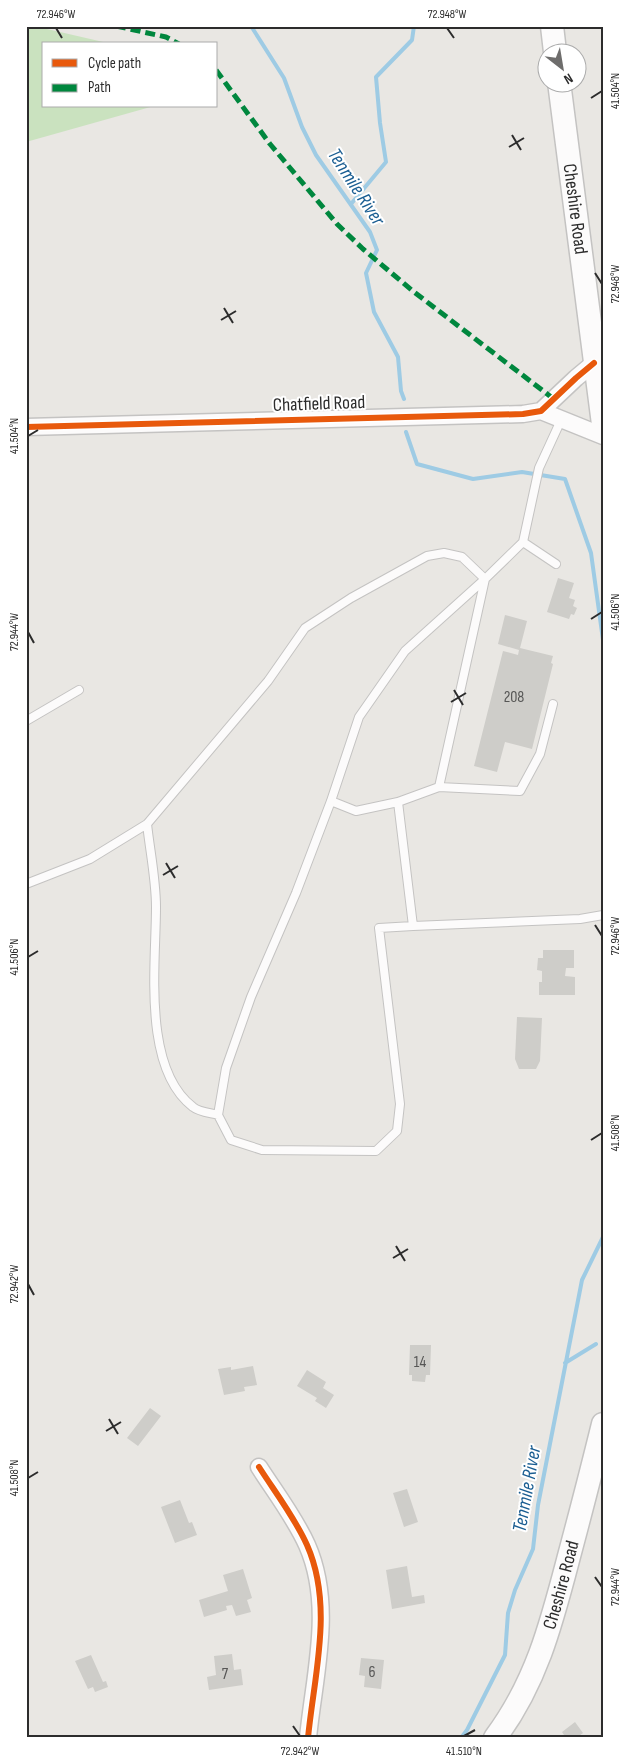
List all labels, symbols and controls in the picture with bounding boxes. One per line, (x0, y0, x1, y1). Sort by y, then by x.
text: 72.946°W (37, 7, 76, 22)
text: 72.948°W (428, 7, 466, 22)
legend (42, 42, 218, 108)
north arrow (536, 42, 586, 92)
text: Cycle path (88, 54, 141, 73)
text: N (561, 70, 576, 88)
text: 41.504°N (608, 73, 623, 109)
text: Path (88, 78, 111, 97)
water label: Tenmile River (322, 144, 391, 231)
street label: Cheshire Road (558, 162, 593, 256)
text: 72.948°W (608, 265, 623, 303)
street label: Chatfield Road (272, 391, 366, 417)
text: 41.504°N (7, 418, 22, 454)
text: 41.506°N (608, 594, 623, 630)
text: 72.944°W (7, 613, 22, 651)
house number: 208 (504, 688, 524, 707)
text: 72.946°W (608, 916, 623, 955)
text: 41.506°N (7, 939, 22, 975)
text: 41.508°N (608, 1115, 623, 1151)
text: 72.942°W (7, 1265, 22, 1303)
house number: 14 (414, 1353, 426, 1372)
water label: Tenmile River (508, 1443, 547, 1534)
text: 41.508°N (7, 1460, 22, 1496)
street label: Cheshire Road (538, 1538, 584, 1632)
text: 72.944°W (608, 1568, 623, 1606)
house number: 6 (368, 1663, 376, 1682)
house number: 7 (222, 1665, 229, 1684)
text: 72.942°W (281, 1744, 319, 1759)
text: 41.510°N (446, 1744, 482, 1759)

